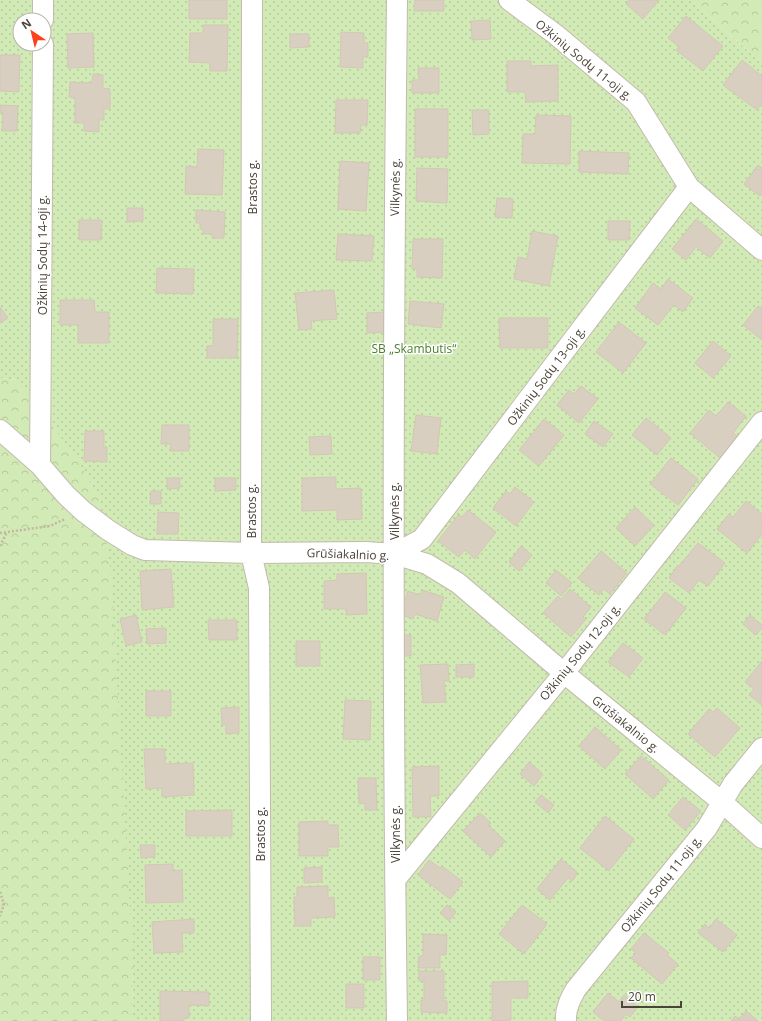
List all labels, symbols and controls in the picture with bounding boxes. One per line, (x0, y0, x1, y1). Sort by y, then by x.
north arrow (12, 12, 52, 52)
text: N (18, 15, 34, 32)
street label: Ožkinių Sodų 11-oji g. (532, 16, 636, 104)
street label: Vilkynės g. (386, 158, 404, 216)
street label: Brastos g. (244, 159, 261, 215)
street label: Ožkinių Sodų 14-oji g. (34, 195, 51, 315)
street label: Ožkinių Sodų 13-oji g. (503, 323, 589, 429)
park label: SB „Skambutis“ (372, 340, 457, 357)
street label: Vilkynės g. (386, 482, 403, 540)
street label: Brastos g. (243, 483, 260, 539)
street label: Grūšiakalnio g. (306, 544, 390, 564)
street label: Ožkinių Sodų 12-oji g. (536, 600, 624, 704)
street label: Grūšiakalnio g. (588, 691, 664, 757)
street label: Vilkynės g. (387, 805, 404, 863)
street label: Brastos g. (252, 806, 269, 862)
street label: Ožkinių Sodų 11-oji g. (617, 832, 705, 936)
scale bar (622, 983, 681, 1009)
text: 20 m (628, 988, 656, 1005)

